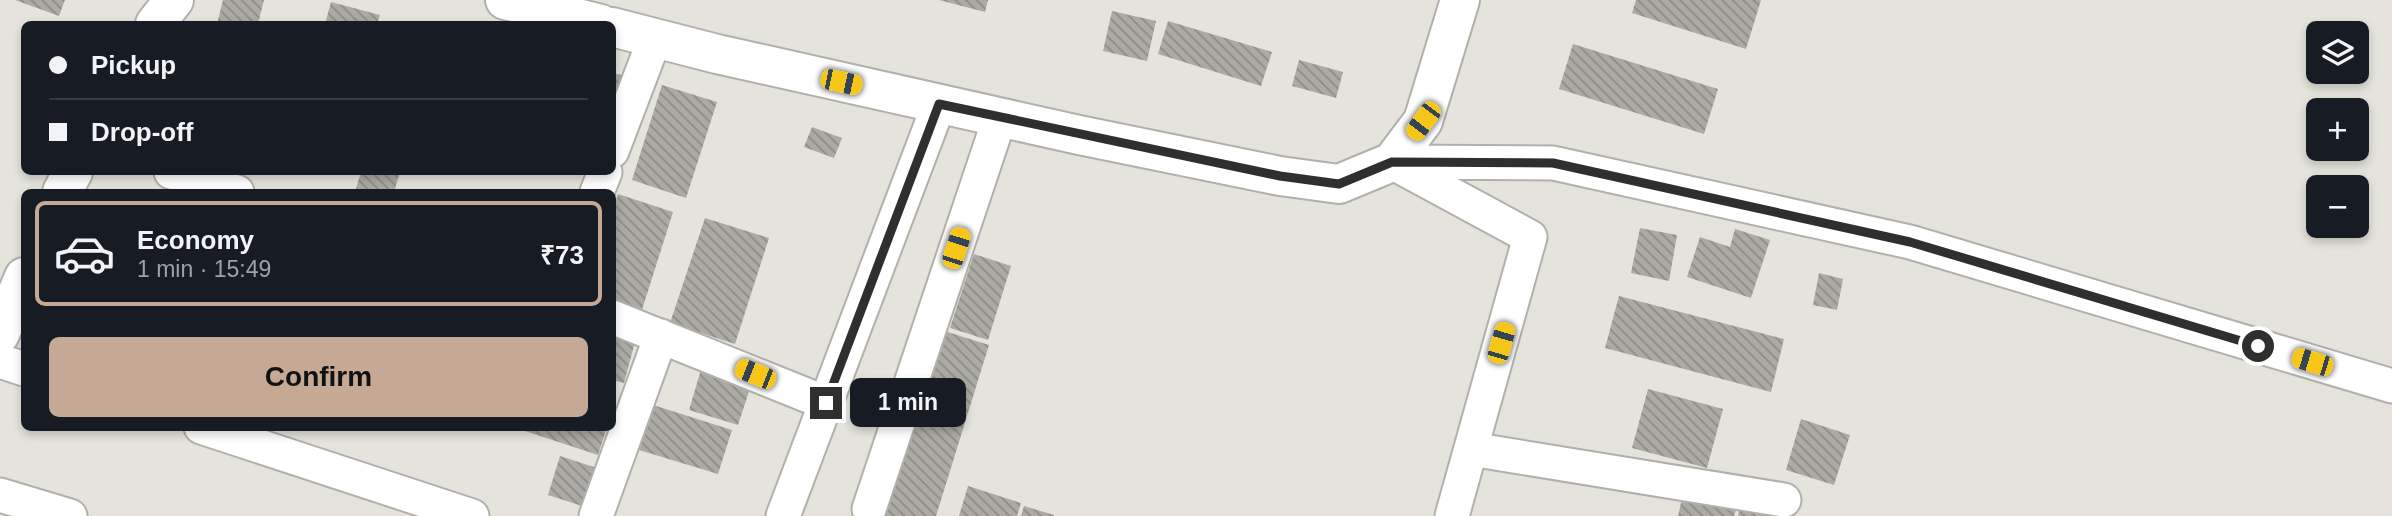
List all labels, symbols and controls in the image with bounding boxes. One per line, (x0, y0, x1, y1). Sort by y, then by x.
map controls (2306, 21, 2369, 238)
button: layers (2306, 21, 2369, 84)
text: Pickup (91, 50, 176, 80)
car (819, 67, 864, 97)
car (1402, 98, 1445, 144)
button: + (2306, 98, 2369, 161)
text: Drop-off (91, 117, 194, 147)
button: − (2306, 175, 2369, 238)
icon: car (53, 222, 116, 285)
text: Economy (137, 225, 254, 255)
car (940, 225, 973, 271)
text: ₹73 (540, 240, 584, 270)
text: 1 min · 15:49 (137, 256, 271, 282)
car (1486, 320, 1517, 366)
route start (2242, 330, 2274, 362)
button: Confirm (49, 337, 588, 417)
car (2289, 346, 2336, 378)
car (732, 356, 779, 392)
callout: 1 min (850, 378, 966, 428)
route end (810, 387, 842, 419)
text: 1 min (878, 389, 938, 415)

